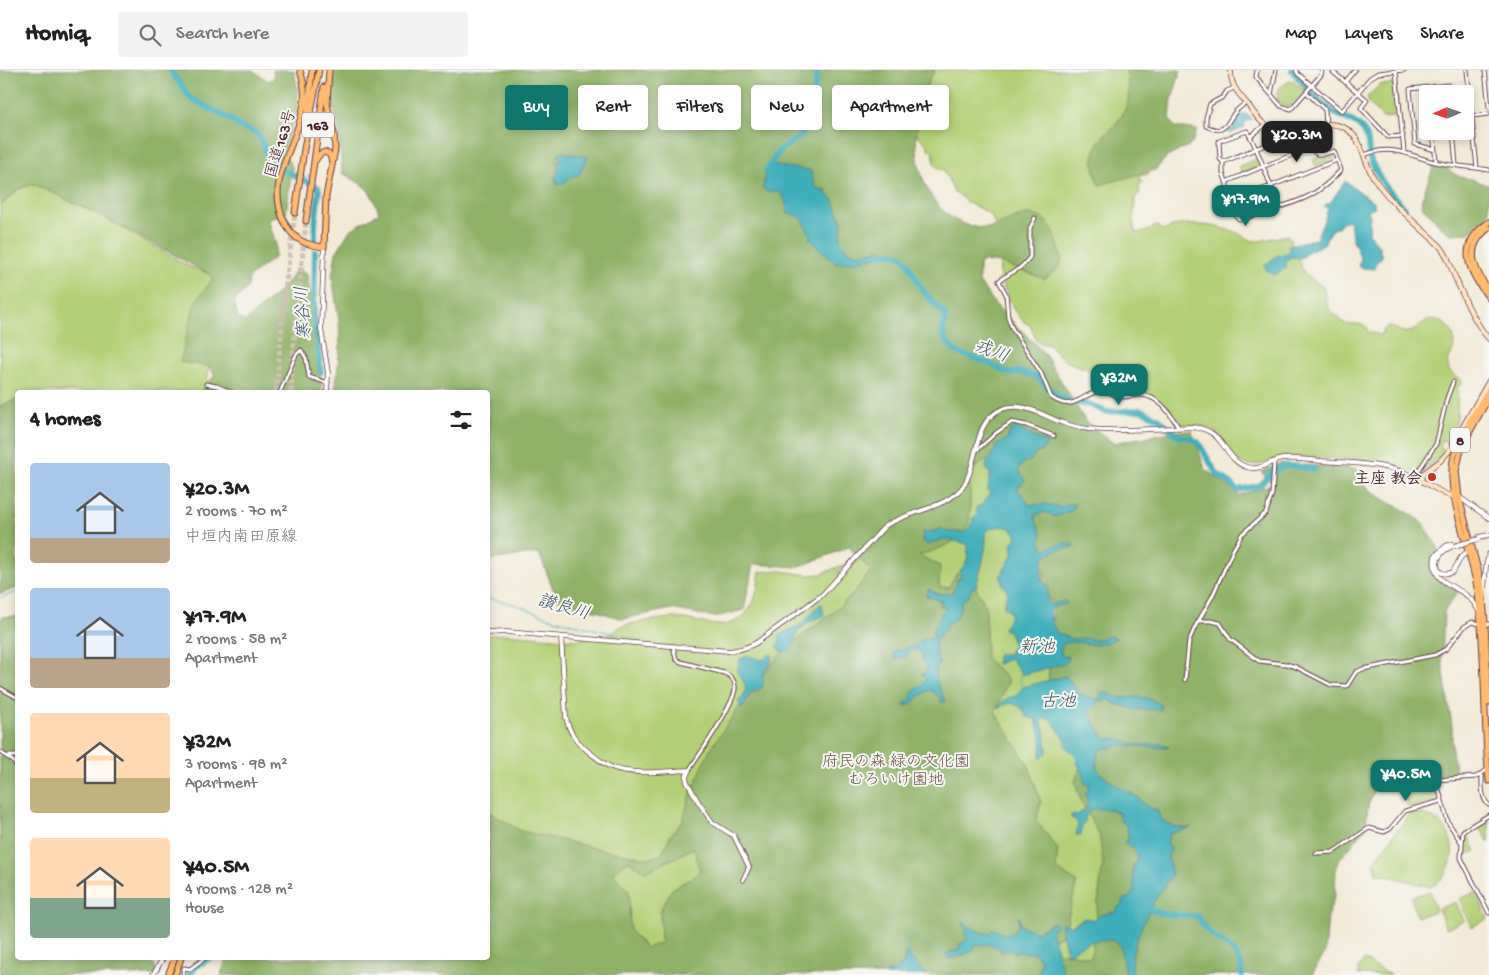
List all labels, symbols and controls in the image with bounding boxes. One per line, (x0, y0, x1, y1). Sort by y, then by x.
search box (118, 12, 468, 57)
text: Homiq (25, 20, 88, 49)
icon: search (136, 21, 164, 49)
text: Search here (176, 23, 269, 46)
text: Map (1285, 24, 1317, 45)
text: Layers (1345, 24, 1392, 45)
text: Share (1420, 24, 1464, 45)
chip: Buy (505, 85, 568, 130)
chip: Rent (578, 85, 648, 130)
chip: Filters (658, 85, 741, 130)
chip: New (751, 85, 822, 130)
chip: Apartment (832, 85, 949, 130)
north arrow (1419, 85, 1474, 140)
map controls (1419, 85, 1474, 140)
street label: 国道163号 (262, 107, 302, 181)
road number: 163 (302, 112, 334, 138)
pin: ¥20.3M (1256, 121, 1338, 163)
text: ¥20.3M (1273, 127, 1321, 146)
pin: ¥17.9M (1205, 184, 1287, 227)
text: ¥17.9M (1223, 191, 1269, 210)
water label: 寒谷川 (292, 285, 316, 340)
water label: 戎川 (971, 335, 1012, 369)
pin: ¥32M (1089, 364, 1149, 406)
text: ¥32M (1102, 370, 1136, 389)
icon: filters (447, 406, 475, 434)
text: 4 homes (30, 408, 101, 433)
road number: 8 (1450, 428, 1470, 452)
place label: 主座 教会 (1354, 469, 1422, 490)
marker: 主座 教会 (1426, 471, 1438, 483)
text: ¥20.3M (185, 478, 249, 503)
icon: home (70, 483, 130, 543)
text: 2 rooms · 70 m² (185, 503, 288, 522)
text: 中垣内南田原線 (185, 529, 297, 548)
water label: 讃良川 (534, 590, 592, 626)
text: ¥17.9M (185, 606, 246, 631)
icon: home (70, 608, 130, 668)
text: 2 rooms · 58 m² (185, 631, 287, 650)
water label: 新池 (1019, 637, 1056, 659)
text: Apartment (185, 650, 257, 669)
water label: 古池 (1040, 691, 1077, 713)
text: ¥32M (185, 731, 231, 756)
icon: home (70, 733, 130, 793)
park label: 府民の森 緑の文化園 むろいけ園地 (822, 752, 970, 791)
text: 3 rooms · 98 m² (185, 756, 287, 775)
pin: ¥40.5M (1365, 760, 1447, 802)
text: ¥40.5M (1382, 766, 1430, 785)
text: Apartment (185, 775, 257, 794)
text: ¥40.5M (185, 856, 249, 881)
icon: home (70, 858, 130, 918)
text: 4 rooms · 128 m² (185, 881, 293, 900)
text: House (185, 900, 224, 919)

